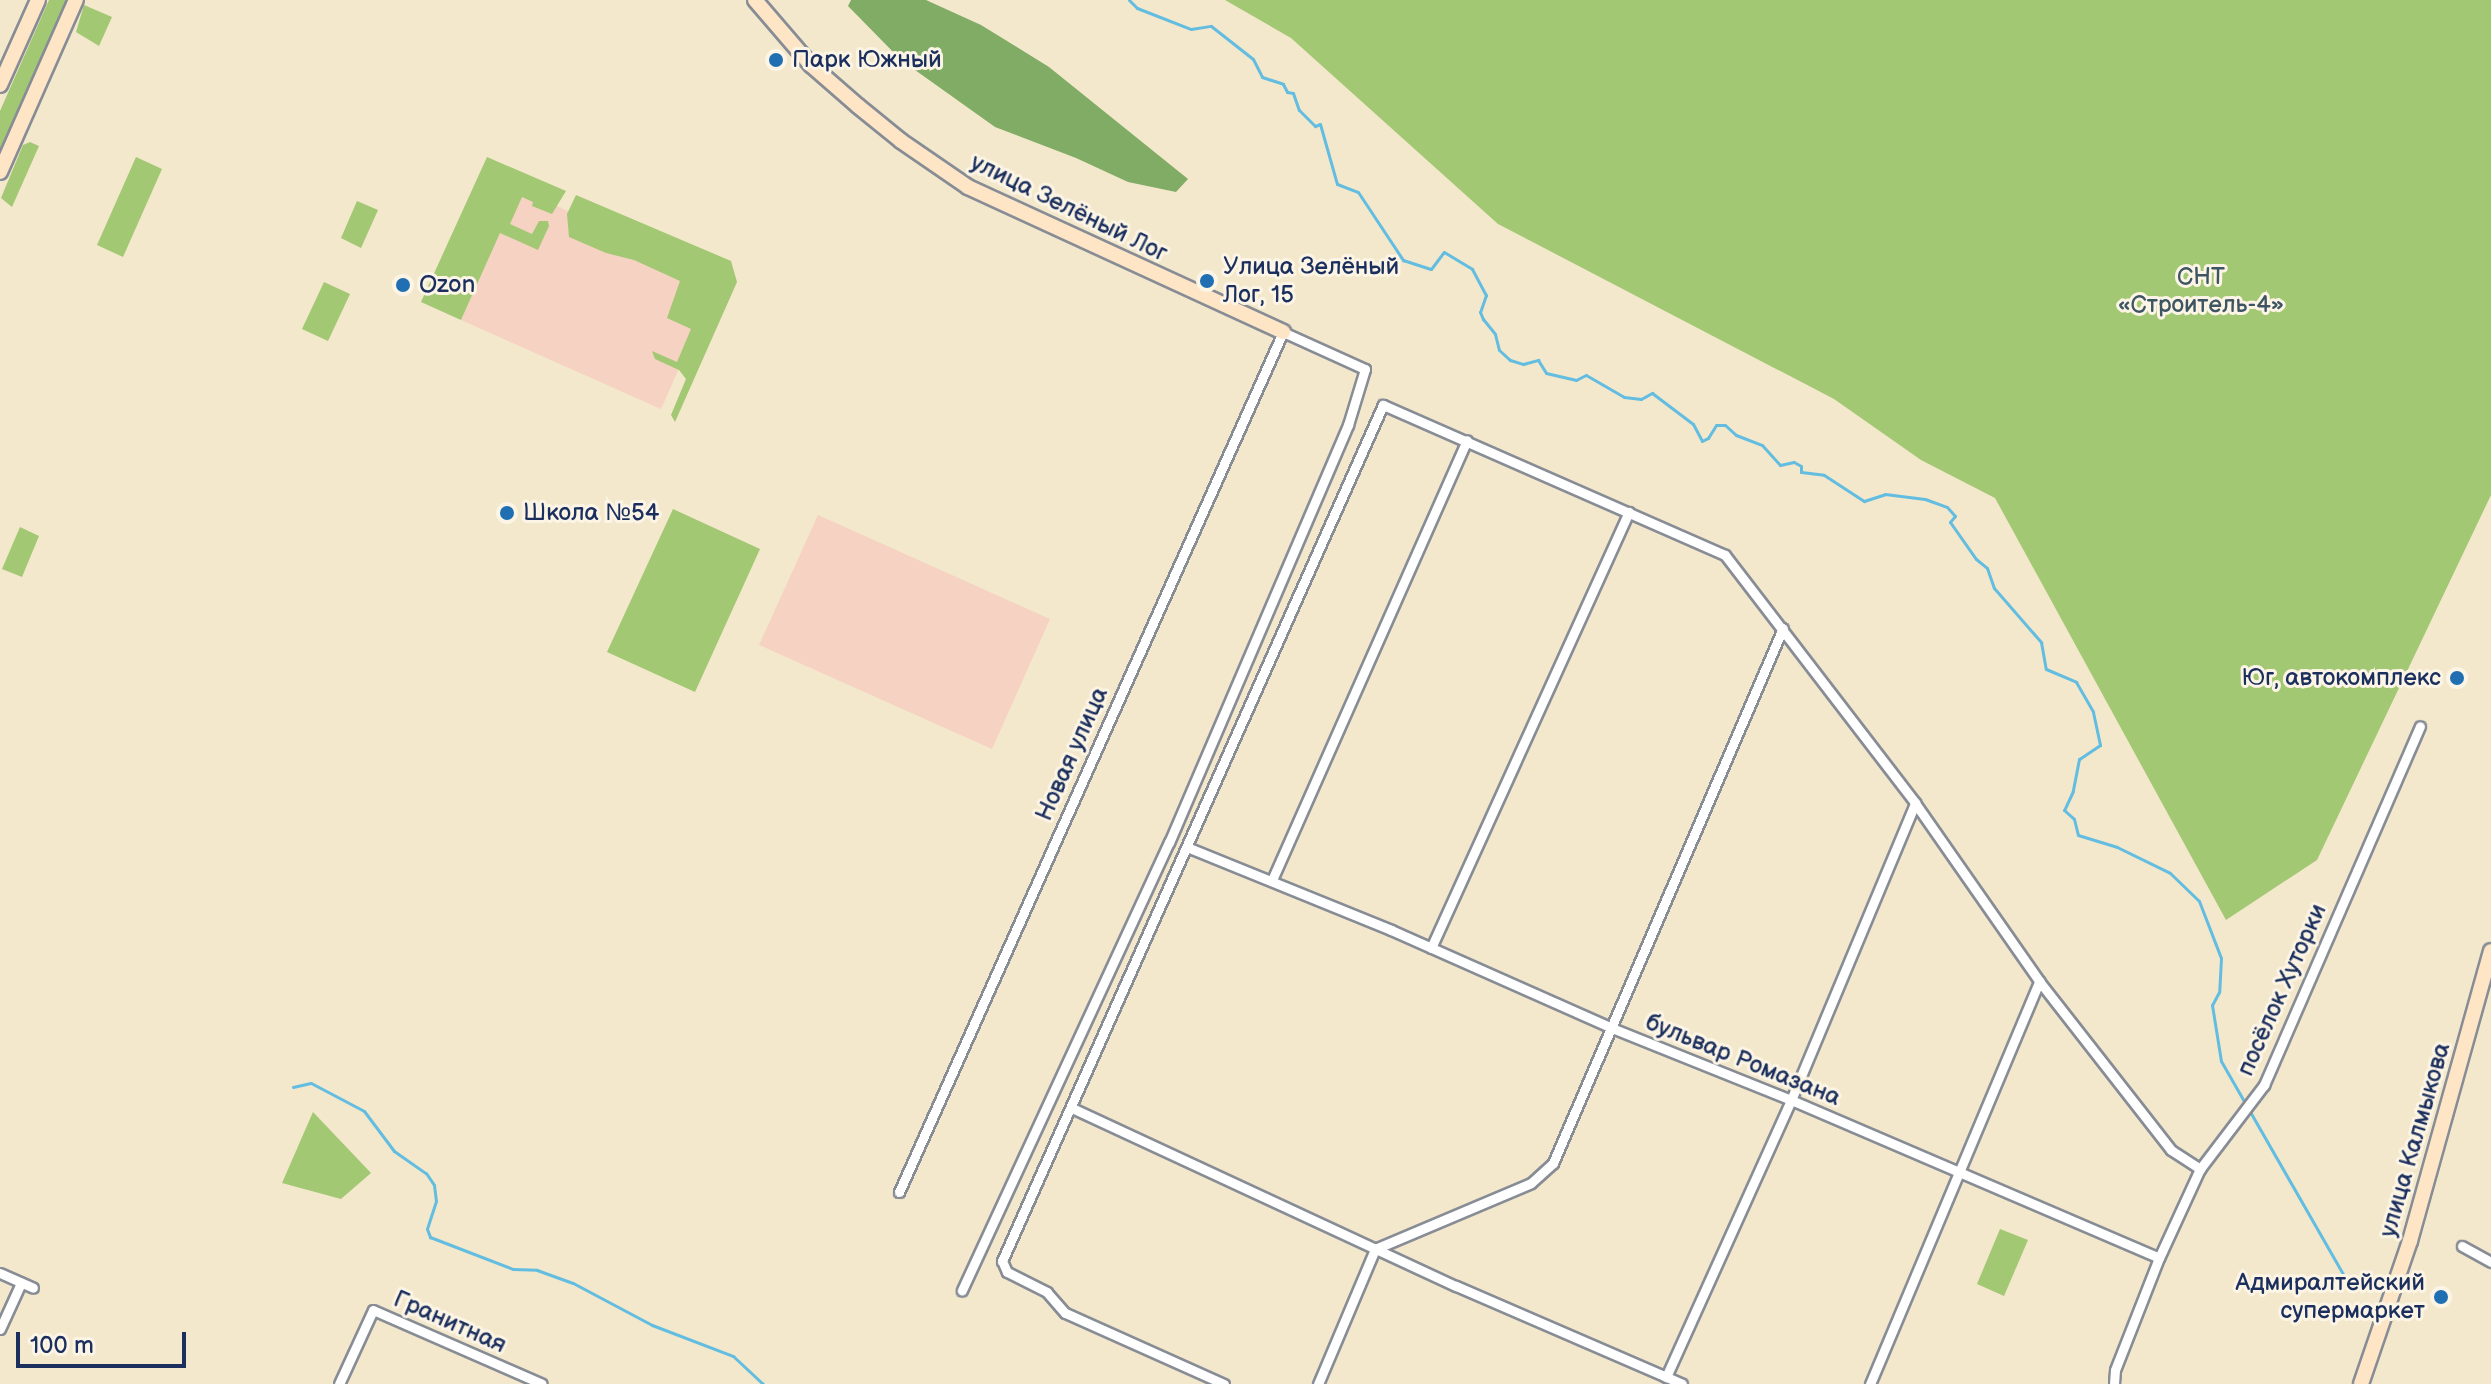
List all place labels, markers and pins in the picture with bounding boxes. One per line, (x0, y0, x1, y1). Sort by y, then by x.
place label: Парк Южный (792, 46, 942, 74)
marker: Парк Южный (767, 51, 785, 69)
place label: Улица Зелёный Лог, 15 (1223, 253, 1399, 309)
place label: Ozon (419, 271, 475, 299)
marker: Улица Зелёный Лог, 15 (1198, 272, 1216, 290)
marker: Ozon (394, 276, 412, 294)
place label: Школа №54 (523, 499, 659, 527)
marker: Школа №54 (498, 504, 516, 522)
place label: Юг, автокомплекс (2242, 664, 2441, 692)
marker: Юг, автокомплекс (2448, 669, 2466, 687)
place label: Адмиралтейский супермаркет (2235, 1269, 2425, 1325)
marker: Адмиралтейский супермаркет (2432, 1288, 2450, 1306)

